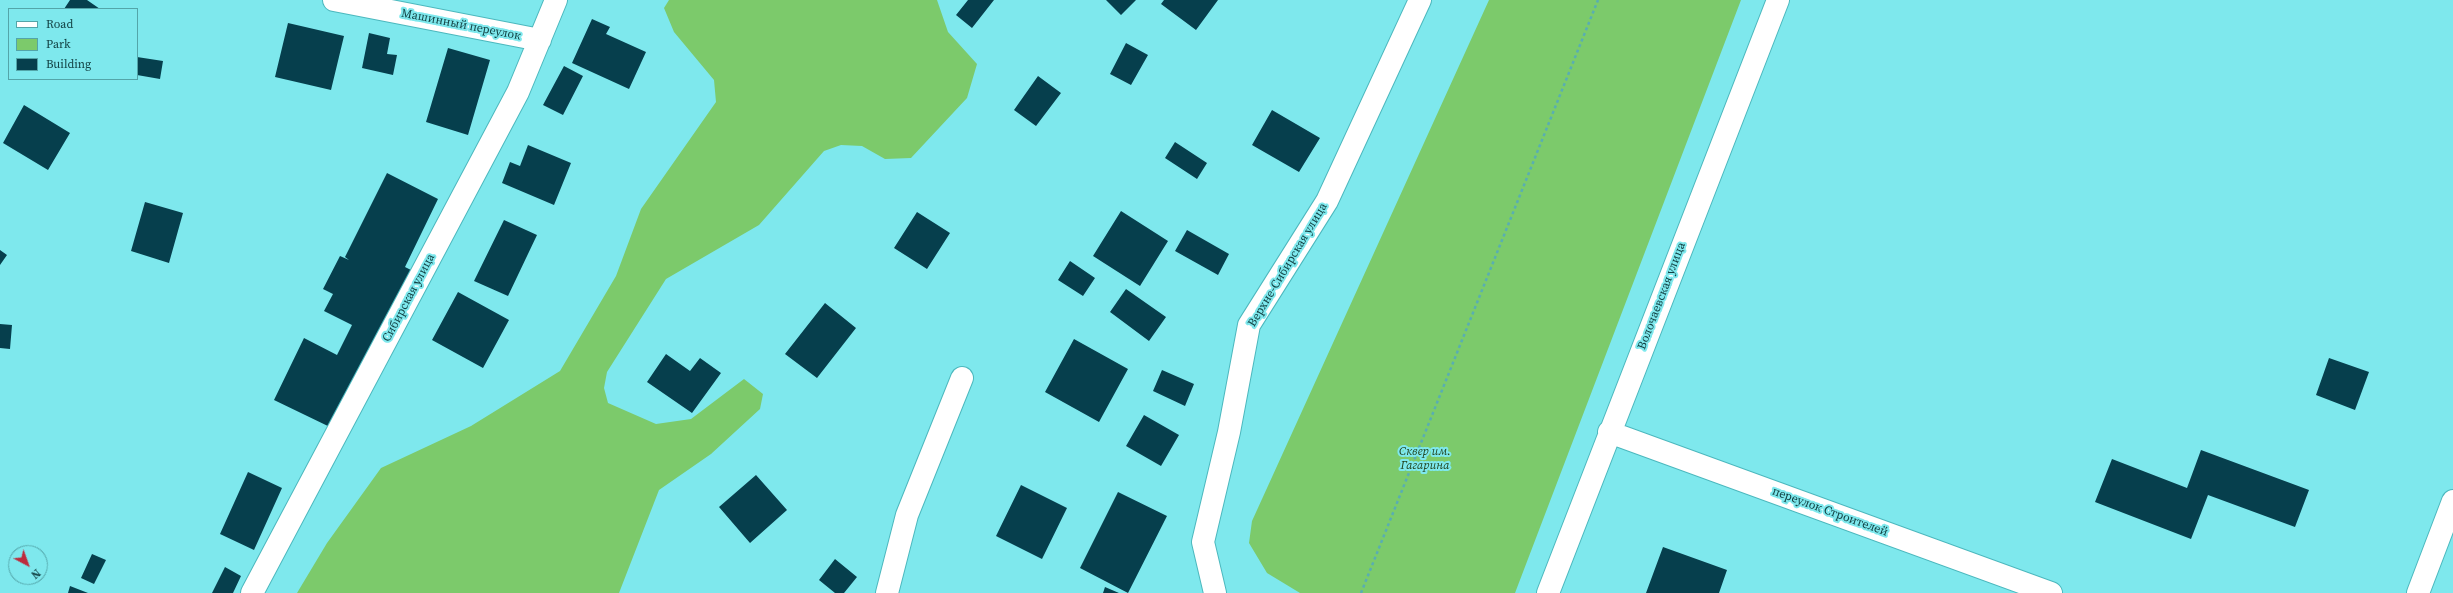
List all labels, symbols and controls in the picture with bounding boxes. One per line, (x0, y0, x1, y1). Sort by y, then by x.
street label: Машинный переулок (400, 6, 522, 44)
legend (8, 8, 138, 80)
text: Road (46, 16, 73, 32)
text: Park (46, 36, 71, 52)
text: Building (46, 56, 91, 72)
street label: Верхне-Сибирская улица (1245, 200, 1331, 330)
street label: Волочаевская улица (1635, 240, 1689, 352)
street label: Сибирская улица (380, 251, 438, 345)
park label: Сквер им. Гагарина (1399, 445, 1451, 473)
street label: переулок Строителей (1770, 484, 1890, 540)
north arrow (8, 545, 48, 585)
text: N (28, 565, 43, 582)

